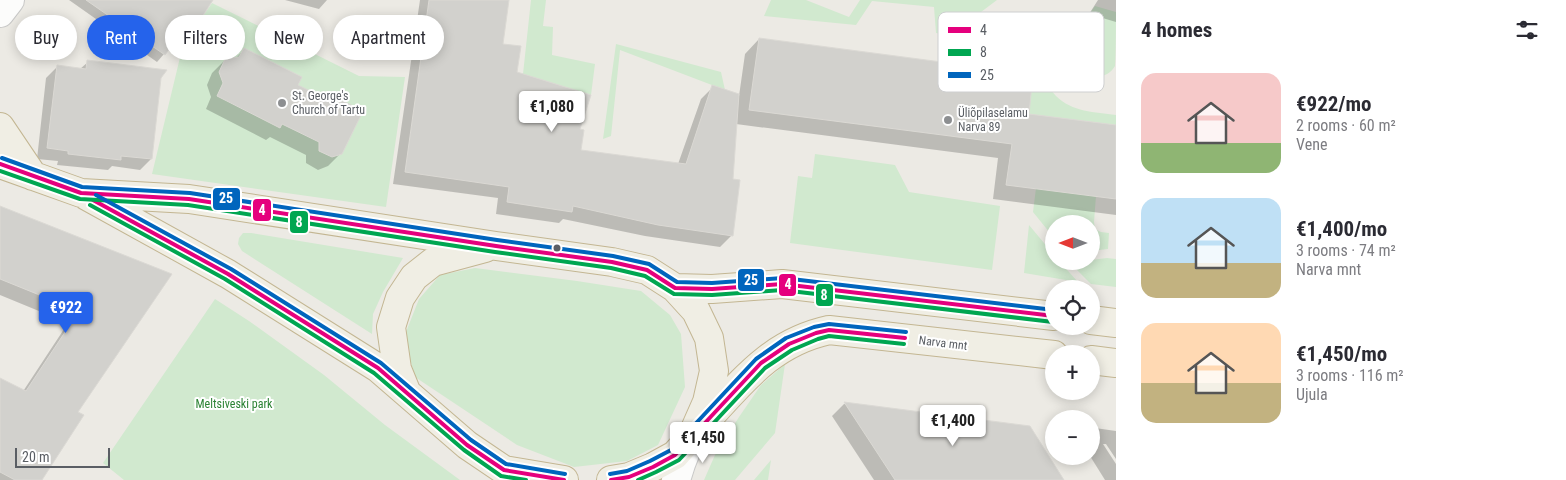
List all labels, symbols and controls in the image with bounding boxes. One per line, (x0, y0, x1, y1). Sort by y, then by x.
legend (938, 12, 1104, 92)
chip: Buy (15, 15, 77, 60)
chip: Rent (87, 15, 155, 60)
chip: Filters (165, 15, 245, 60)
chip: New (255, 15, 323, 60)
chip: Apartment (333, 15, 444, 60)
icon: filters (1513, 16, 1541, 44)
text: 4 homes (1141, 18, 1212, 42)
text: 4 (980, 22, 987, 38)
text: 8 (980, 44, 987, 60)
text: 25 (980, 67, 994, 83)
place label: St. George's Church of Tartu (292, 89, 365, 117)
pin: €1,080 (511, 90, 593, 133)
text: €922/mo (1296, 92, 1371, 116)
icon: home (1181, 93, 1241, 153)
marker: St. George's Church of Tartu (276, 97, 288, 109)
text: €1,080 (530, 97, 574, 116)
place label: Üliõpilaselamu Narva 89 (958, 105, 1028, 134)
marker: Üliõpilaselamu Narva 89 (942, 114, 954, 126)
text: 2 rooms · 60 m² (1296, 116, 1396, 135)
text: Vene (1296, 135, 1327, 154)
line badge: 25 (212, 187, 241, 211)
text: 25 (219, 190, 233, 206)
line badge: 4 (252, 198, 272, 222)
text: 4 (258, 202, 266, 218)
line badge: 8 (289, 210, 309, 234)
text: 8 (295, 214, 303, 230)
north arrow (1045, 215, 1100, 270)
map controls (1045, 215, 1100, 465)
text: €1,400/mo (1296, 217, 1387, 241)
icon: home (1181, 218, 1241, 278)
text: 3 rooms · 74 m² (1296, 241, 1396, 260)
unlabelled marker (552, 243, 562, 253)
text: Narva mnt (1296, 260, 1361, 279)
line badge: 25 (737, 268, 765, 292)
text: 25 (744, 272, 758, 288)
line badge: 4 (778, 273, 797, 297)
text: 4 (784, 276, 792, 292)
button: locate (1045, 280, 1100, 335)
line badge: 8 (815, 283, 834, 307)
text: 8 (820, 287, 828, 303)
pin: €922 (36, 292, 96, 334)
text: €922 (50, 298, 82, 317)
street label: Narva mnt (918, 333, 969, 353)
text: €1,450/mo (1296, 342, 1387, 366)
icon: home (1181, 343, 1241, 403)
button: + (1045, 345, 1100, 400)
text: 3 rooms · 116 m² (1296, 366, 1404, 385)
text: Ujula (1296, 385, 1328, 404)
park label: Meltsiveski park (195, 397, 273, 411)
pin: €1,400 (912, 404, 994, 447)
button: − (1045, 410, 1100, 465)
text: €1,400 (931, 411, 975, 430)
pin: €1,450 (662, 422, 744, 464)
text: €1,450 (681, 428, 725, 447)
scale bar (15, 445, 110, 468)
text: 20 m (22, 449, 50, 465)

